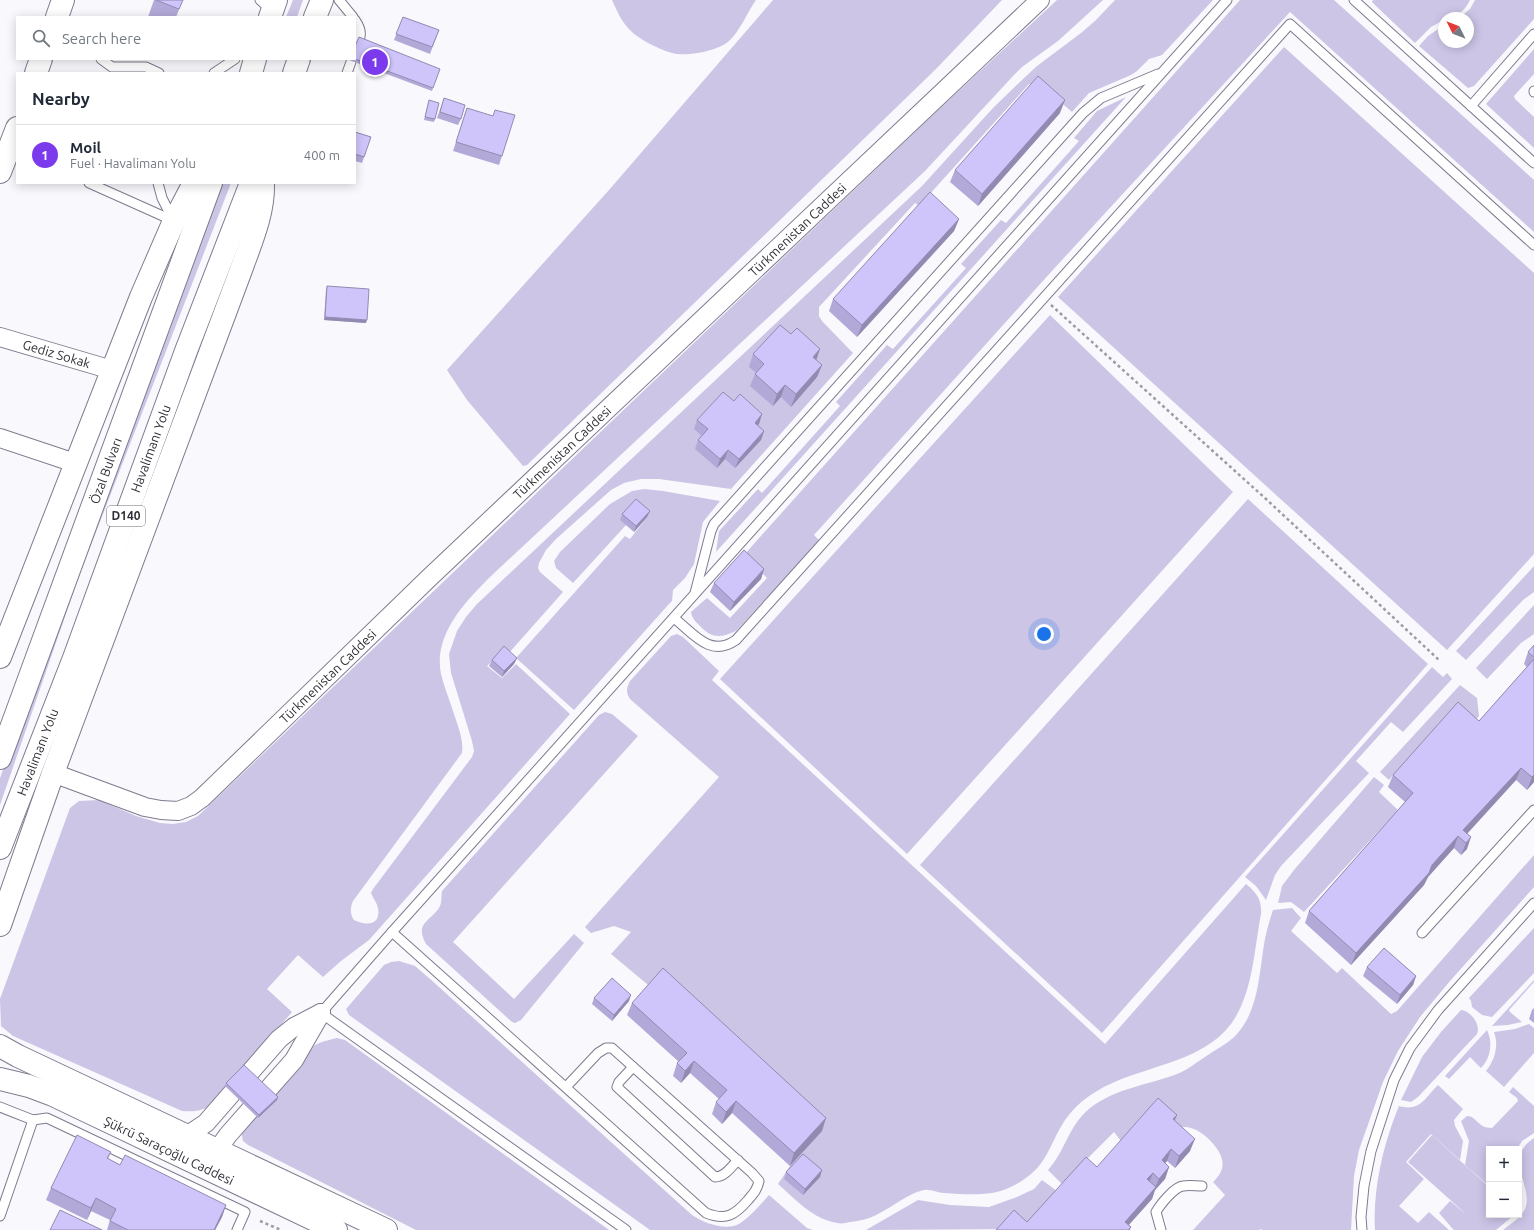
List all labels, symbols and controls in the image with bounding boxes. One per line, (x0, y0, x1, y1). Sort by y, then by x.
north arrow (1438, 12, 1474, 48)
search box (16, 16, 356, 60)
icon: search (30, 27, 52, 49)
text: Search here (62, 30, 141, 47)
pin: 1 (362, 47, 388, 77)
text: Nearby (32, 89, 90, 108)
text: Moil (70, 139, 101, 156)
text: 1 (41, 148, 49, 162)
text: 400 m (304, 148, 340, 162)
text: Fuel · Havalimanı Yolu (70, 156, 196, 170)
street label: Türkmenistan Caddesi (746, 180, 849, 279)
street label: Gediz Sokak (21, 337, 92, 370)
street label: Havalimanı Yolu (128, 403, 173, 494)
street label: Türkmenistan Caddesi (510, 403, 613, 502)
street label: Özal Bulvarı (86, 436, 124, 506)
road number: D140 (107, 506, 145, 526)
your location (1034, 624, 1054, 644)
street label: Türkmenistan Caddesi (277, 626, 379, 726)
street label: Havalimanı Yolu (14, 706, 61, 798)
street label: Şükrü Saraçoğlu Caddesi (102, 1113, 236, 1187)
map controls (1486, 1146, 1522, 1218)
button: + (1486, 1146, 1522, 1182)
button: − (1486, 1182, 1522, 1218)

